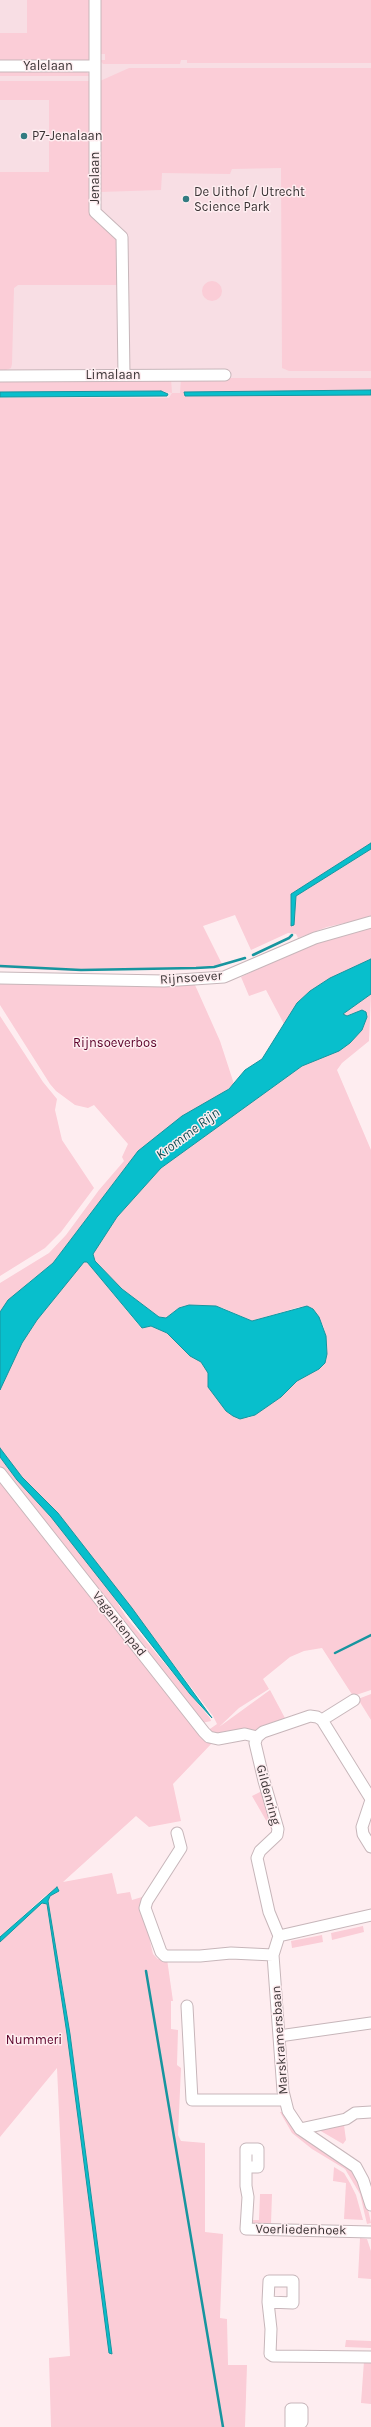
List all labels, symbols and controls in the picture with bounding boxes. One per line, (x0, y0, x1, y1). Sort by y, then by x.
street label: Yalelaan (23, 58, 73, 74)
place label: P7-Jenalaan (32, 128, 103, 144)
marker: P7-Jenalaan (19, 131, 29, 141)
street label: Jenalaan (87, 152, 103, 204)
place label: De Uithof / Utrecht Science Park (194, 184, 305, 215)
marker: De Uithof / Utrecht Science Park (181, 194, 191, 204)
street label: Limalaan (85, 367, 141, 383)
street label: Rijnsoever (159, 968, 223, 988)
park label: Rijnsoeverbos (73, 1035, 157, 1051)
water label: Kromme Rijn (153, 1105, 223, 1163)
street label: Vagantenpad (89, 1588, 149, 1660)
street label: Gildenring (252, 1763, 284, 1827)
street label: Marskramersbaan (268, 1985, 292, 2095)
park label: Nummeri (6, 2032, 62, 2048)
street label: Voerliedenhoek (256, 2221, 346, 2239)

